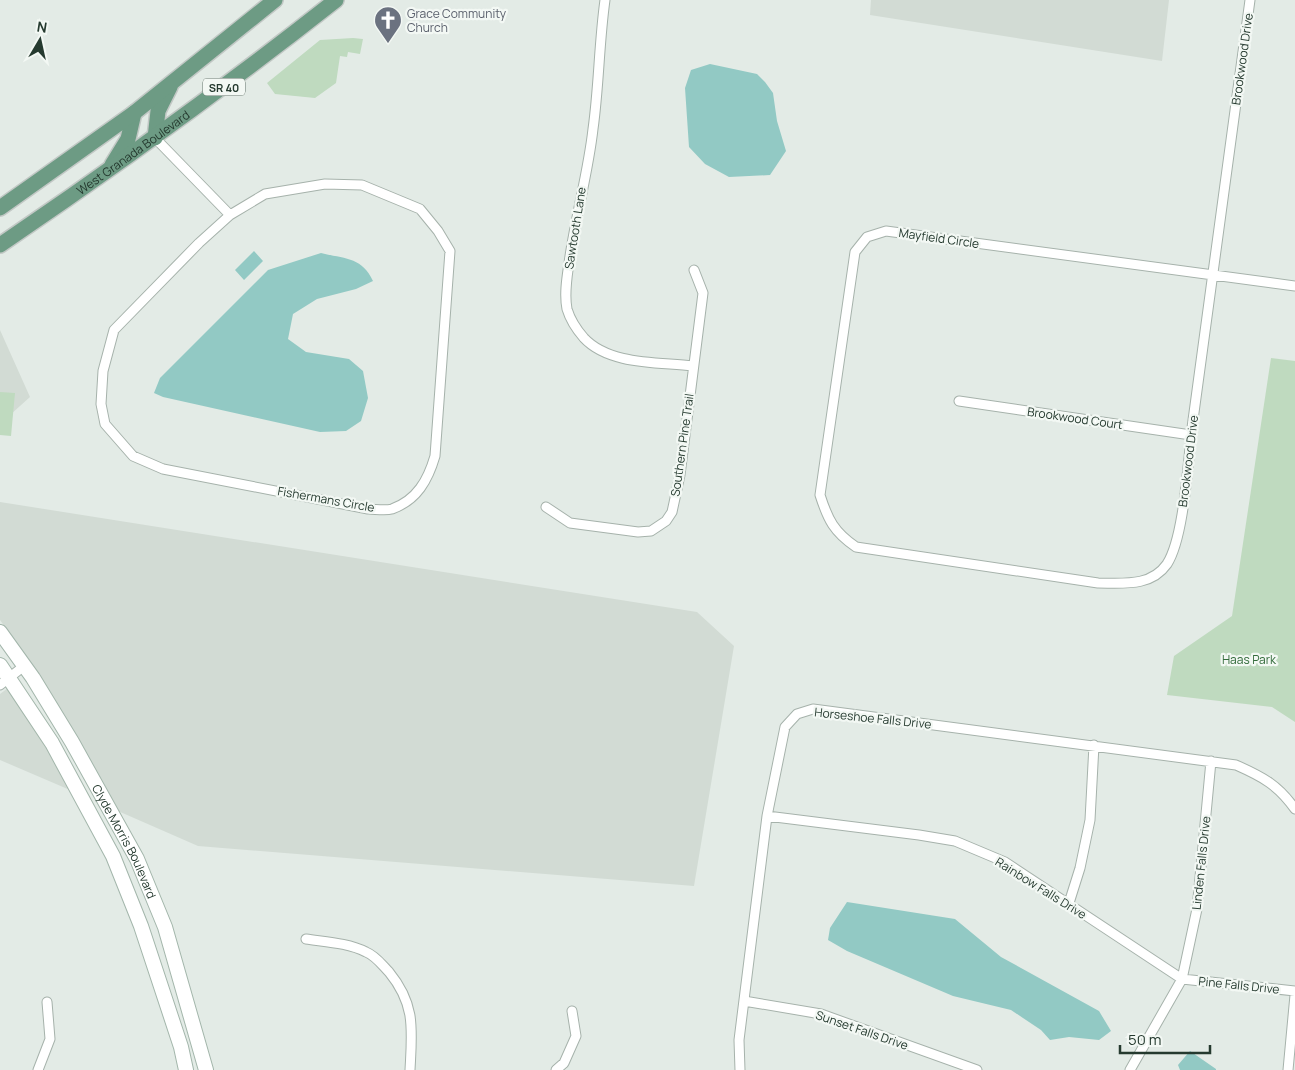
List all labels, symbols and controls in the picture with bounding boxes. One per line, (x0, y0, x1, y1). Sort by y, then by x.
church icon: Grace Community Church (373, 5, 403, 44)
place label: Grace Community Church (407, 5, 507, 36)
street label: Brookwood Drive (1227, 12, 1257, 106)
north arrow (15, 15, 65, 65)
text: N (36, 16, 49, 37)
road number: SR 40 (203, 78, 245, 95)
street label: West Granada Boulevard (73, 106, 193, 198)
street label: Sawtooth Lane (560, 186, 590, 270)
street label: Mayfield Circle (898, 224, 980, 252)
street label: Southern Pine Trail (666, 392, 698, 498)
street label: Brookwood Court (1026, 403, 1124, 433)
street label: Brookwood Drive (1174, 414, 1202, 508)
street label: Fishermans Circle (276, 482, 376, 516)
park label: Haas Park (1222, 651, 1277, 668)
street label: Horseshoe Falls Drive (814, 703, 932, 733)
street label: Clyde Morris Boulevard (88, 781, 161, 901)
street label: Linden Falls Drive (1188, 815, 1214, 911)
street label: Rainbow Falls Drive (992, 853, 1090, 923)
street label: Pine Falls Drive (1198, 972, 1280, 998)
street label: Sunset Falls Drive (813, 1006, 911, 1054)
scale bar (1120, 1022, 1210, 1054)
text: 50 m (1128, 1029, 1162, 1050)

